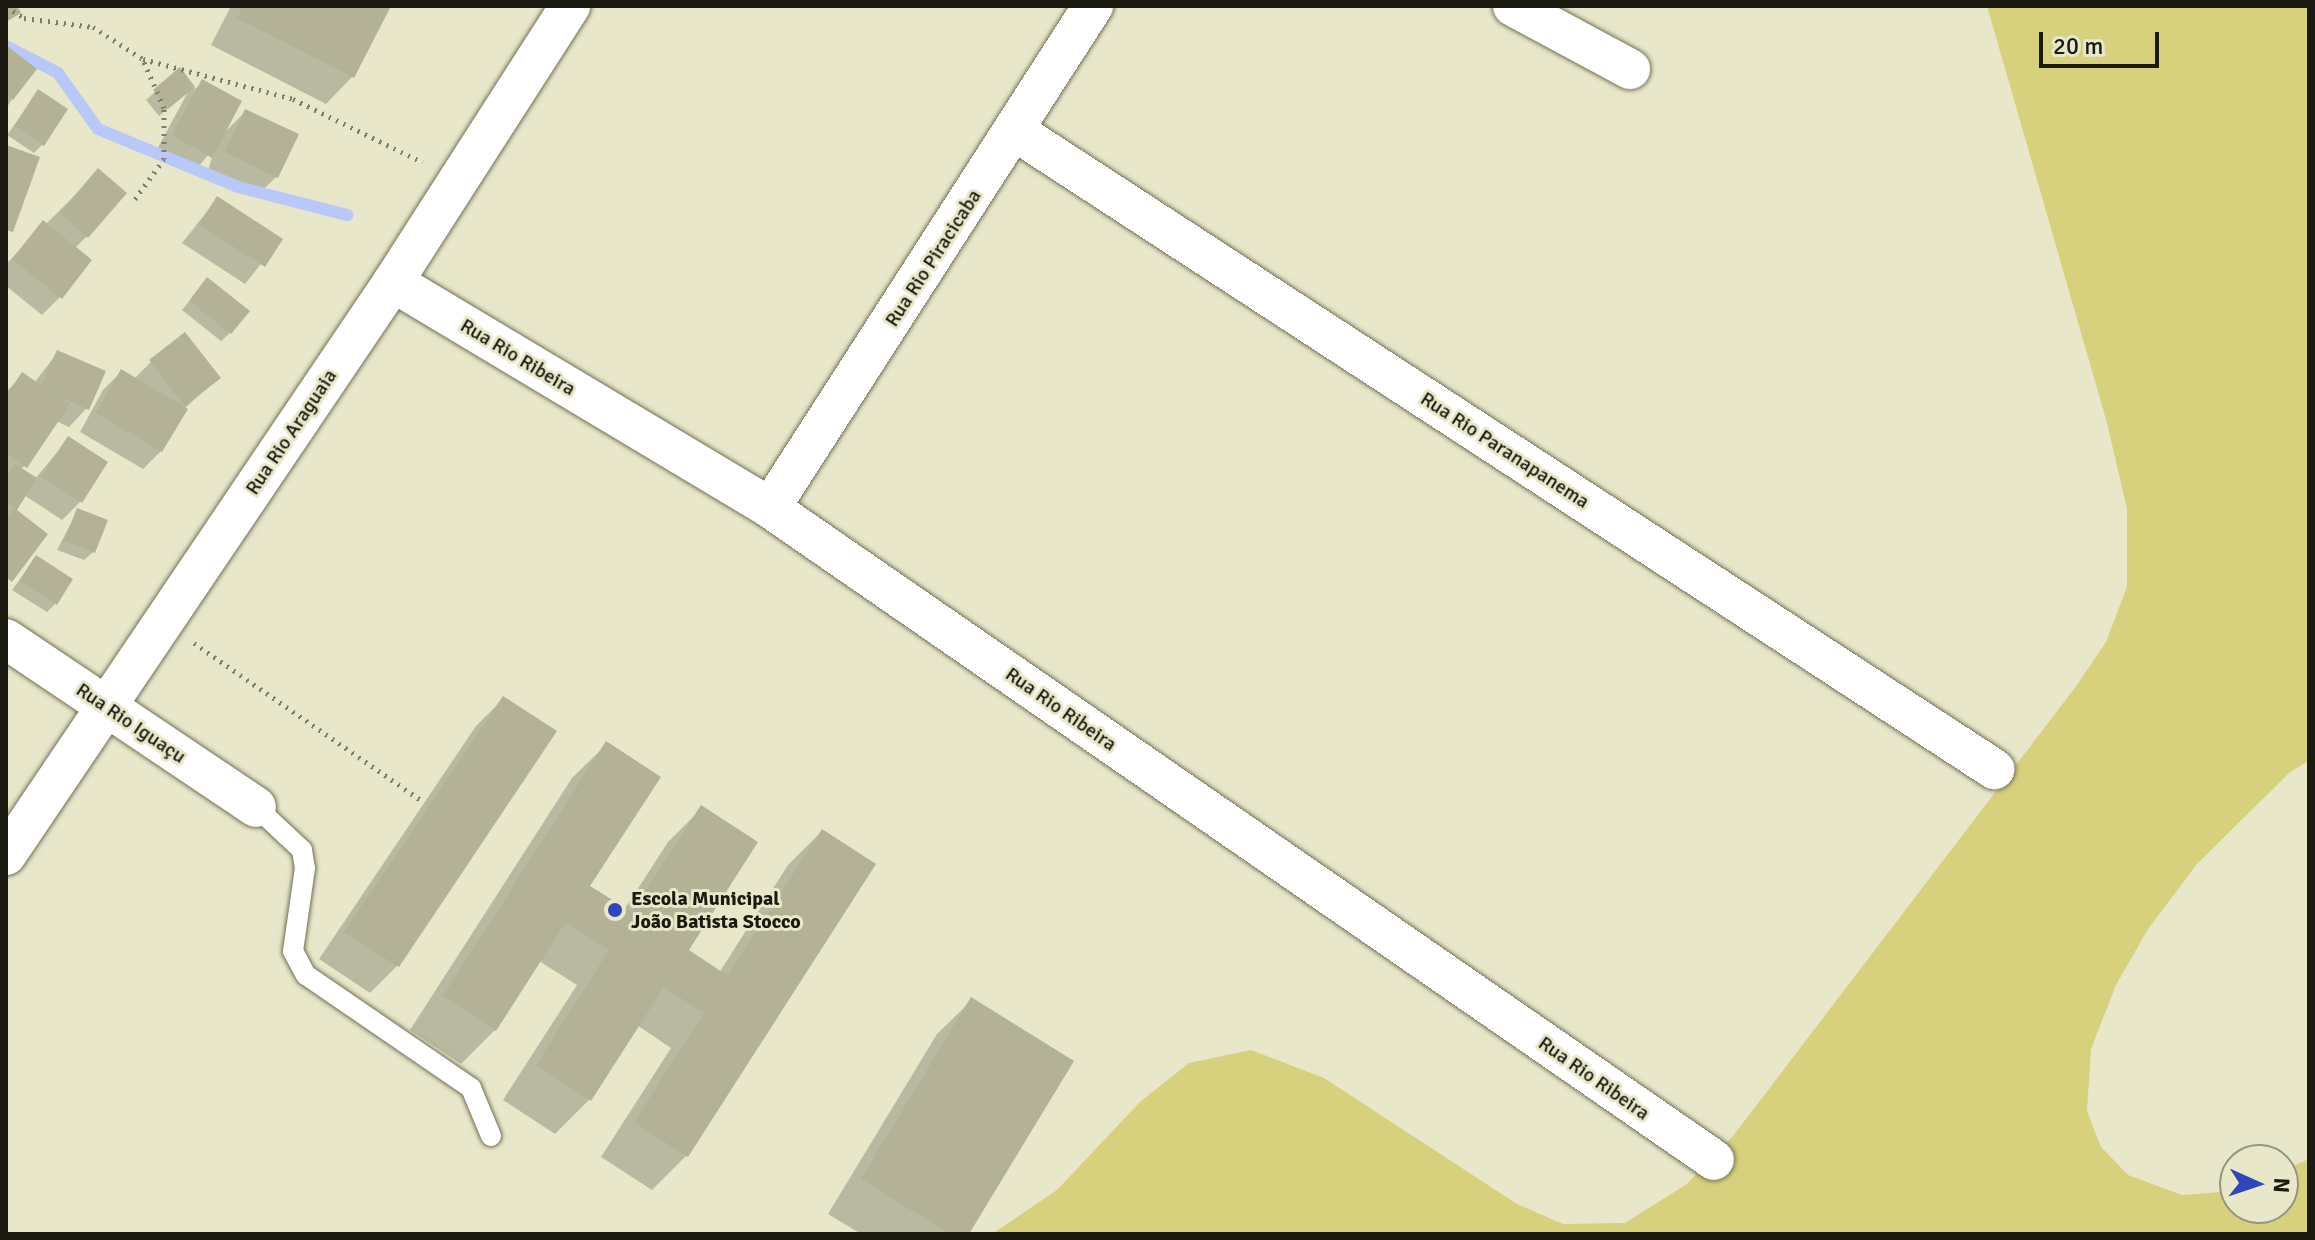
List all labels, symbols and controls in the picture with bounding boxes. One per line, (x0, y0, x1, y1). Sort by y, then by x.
scale bar (2043, 16, 2163, 66)
text: 20 m (2053, 31, 2103, 61)
street label: Rua Rio Piracicaba (880, 185, 986, 331)
street label: Rua Rio Ribeira (456, 313, 580, 401)
street label: Rua Rio Araguaia (240, 365, 342, 499)
street label: Rua Rio Paranapanema (1416, 386, 1594, 514)
street label: Rua Rio Ribeira (1001, 662, 1121, 756)
street label: Rua Rio Iguaçu (72, 678, 190, 768)
place label: Escola Municipal João Batista Stocco (631, 886, 801, 933)
marker: Escola Municipal João Batista Stocco (606, 901, 624, 919)
street label: Rua Rio Ribeira (1534, 1031, 1654, 1125)
north arrow (2219, 1144, 2299, 1224)
text: N (2268, 1177, 2295, 1194)

